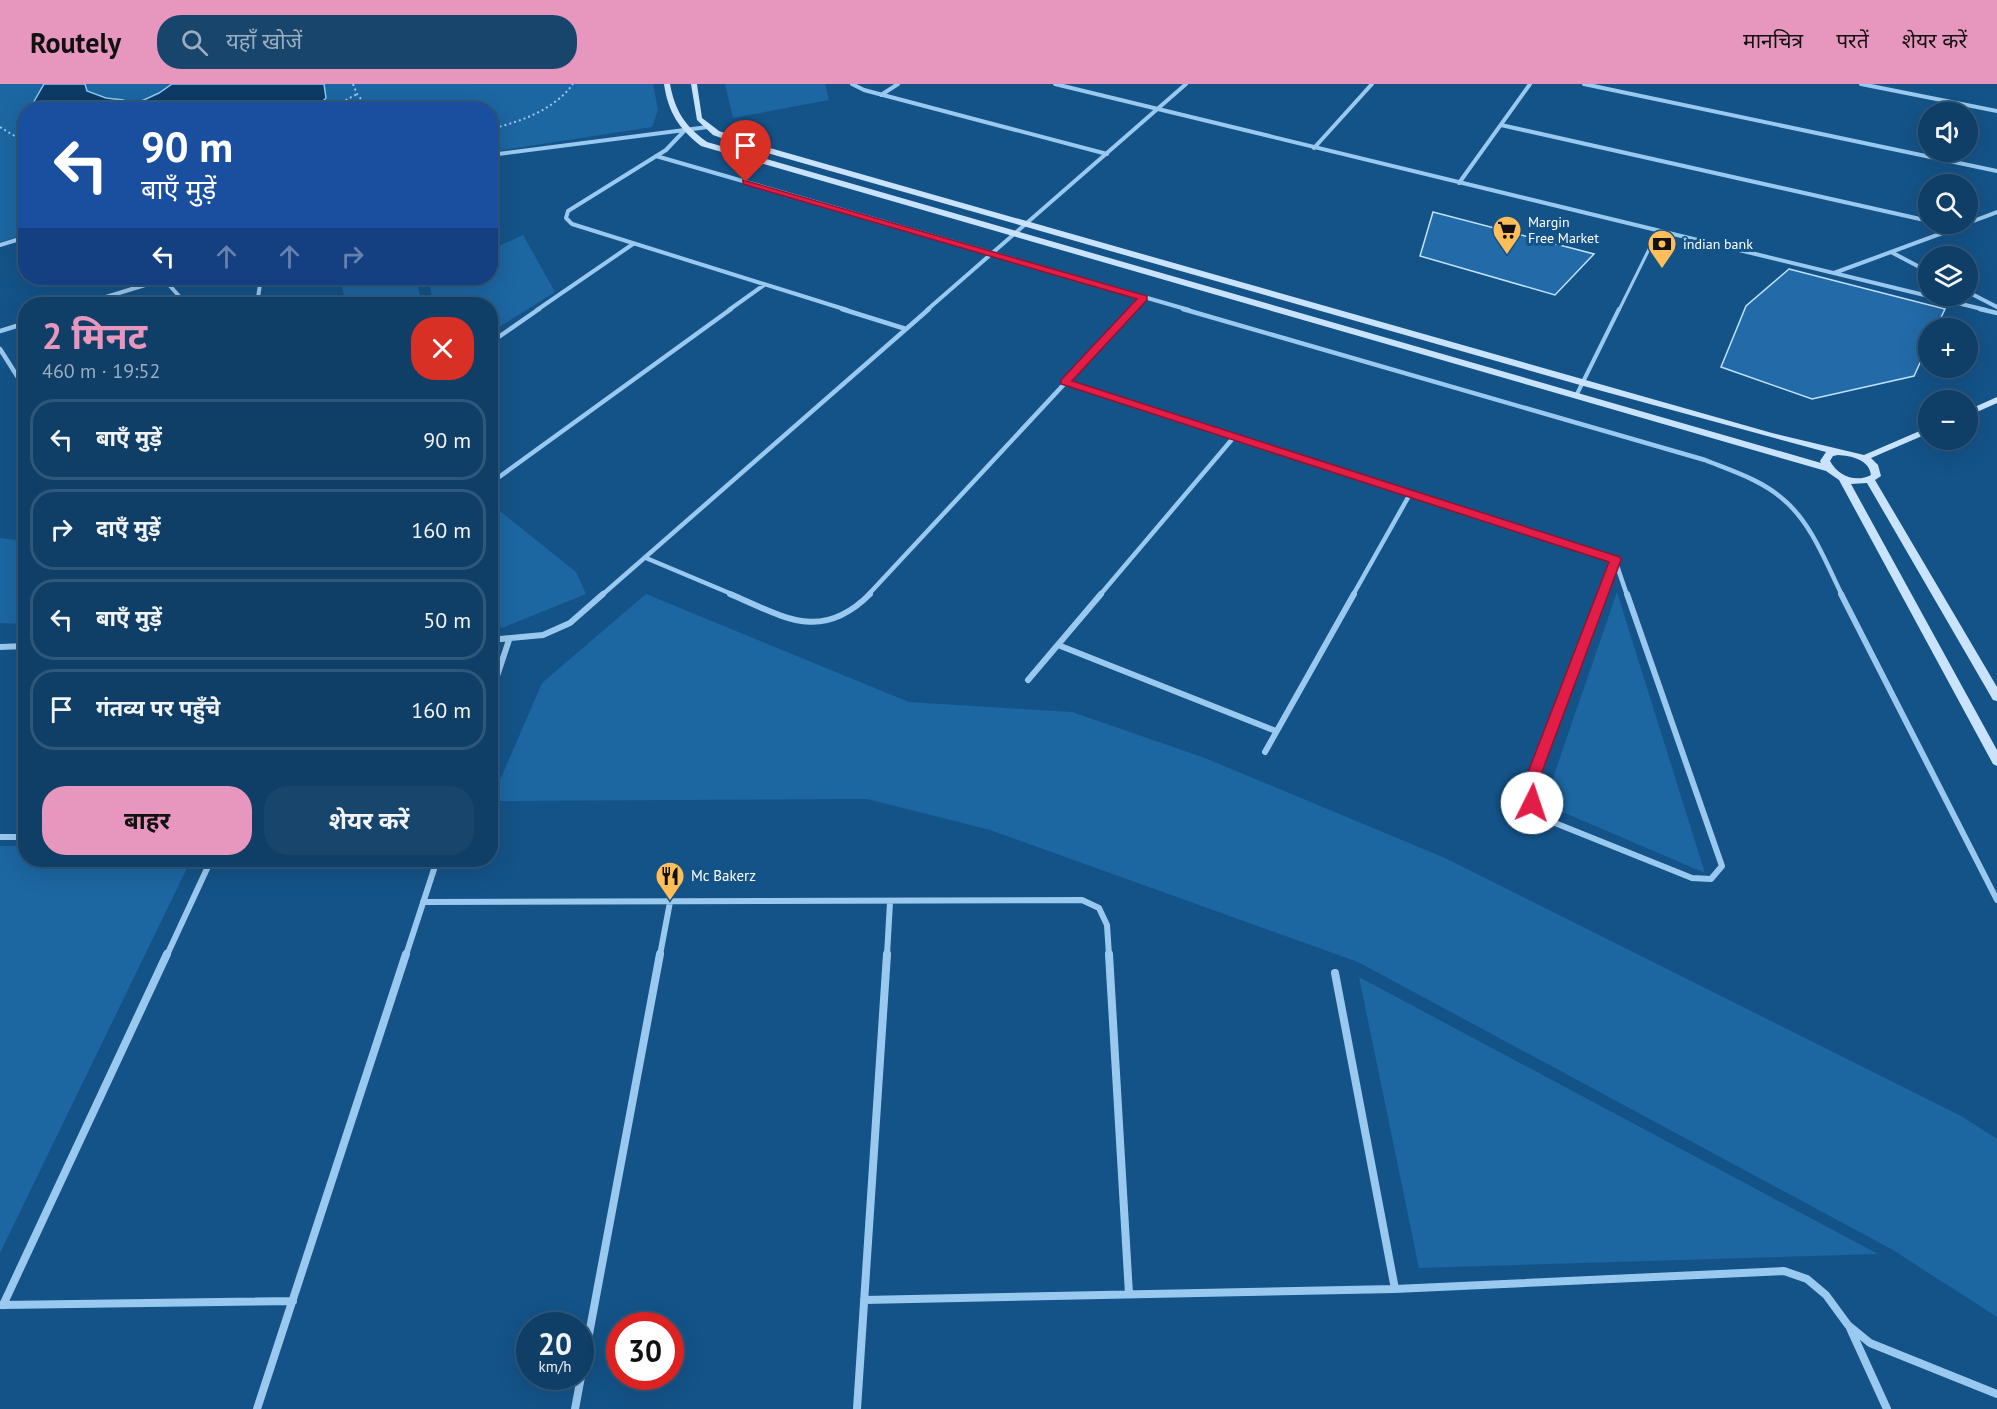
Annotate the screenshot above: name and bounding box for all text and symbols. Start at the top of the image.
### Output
search box [157,15,577,69]
text: Routely [30,24,121,61]
icon: search [178,26,211,59]
text: यहाँ खोजें [226,27,302,55]
text: मानचित्र [1743,27,1803,54]
text: परतें [1836,27,1869,54]
text: शेयर करें [1902,27,1967,54]
map controls [1918,102,1978,450]
button: sound [1918,102,1978,162]
text: 90 m [141,119,233,174]
pin [720,120,771,182]
icon: left [42,126,120,204]
icon: arrive [729,129,762,162]
text: बाएँ मुड़ें [141,172,216,206]
button: search [1918,174,1978,234]
place label: Margin Free Market [1528,213,1599,247]
supermarket icon: Margin Free Market [1491,214,1523,256]
bank icon: indian bank [1646,228,1678,270]
place label: indian bank [1683,235,1753,253]
icon: left [147,240,180,273]
icon: ahead [210,240,243,273]
icon: ahead [273,240,306,273]
icon: right [336,240,369,273]
button: layers [1918,246,1978,306]
text: 2 मिनट [42,312,147,359]
button: close [411,317,474,380]
button: + [1918,318,1978,378]
text: 460 m · 19:52 [42,358,160,384]
button: − [1918,390,1978,450]
icon: left [45,423,78,456]
text: बाएँ मुड़ें [96,424,162,452]
text: 90 m [423,426,471,454]
icon: right [45,513,78,546]
text: दाएँ मुड़ें [96,514,161,542]
text: 160 m [411,516,471,544]
icon: left [45,603,78,636]
text: बाएँ मुड़ें [96,604,162,632]
text: 50 m [423,606,471,634]
icon: arrive [45,693,78,726]
text: गंतव्य पर पहुँचे [96,694,220,722]
text: 160 m [411,696,471,724]
position arrow [1500,771,1564,835]
button: बाहर [42,786,252,855]
button: शेयर करें [264,786,474,855]
restaurant icon: Mc Bakerz [654,860,686,902]
place label: Mc Bakerz [691,866,756,885]
speed limit sign: 30 [606,1312,684,1390]
text: 20 [538,1324,572,1363]
text: km/h [539,1357,571,1376]

